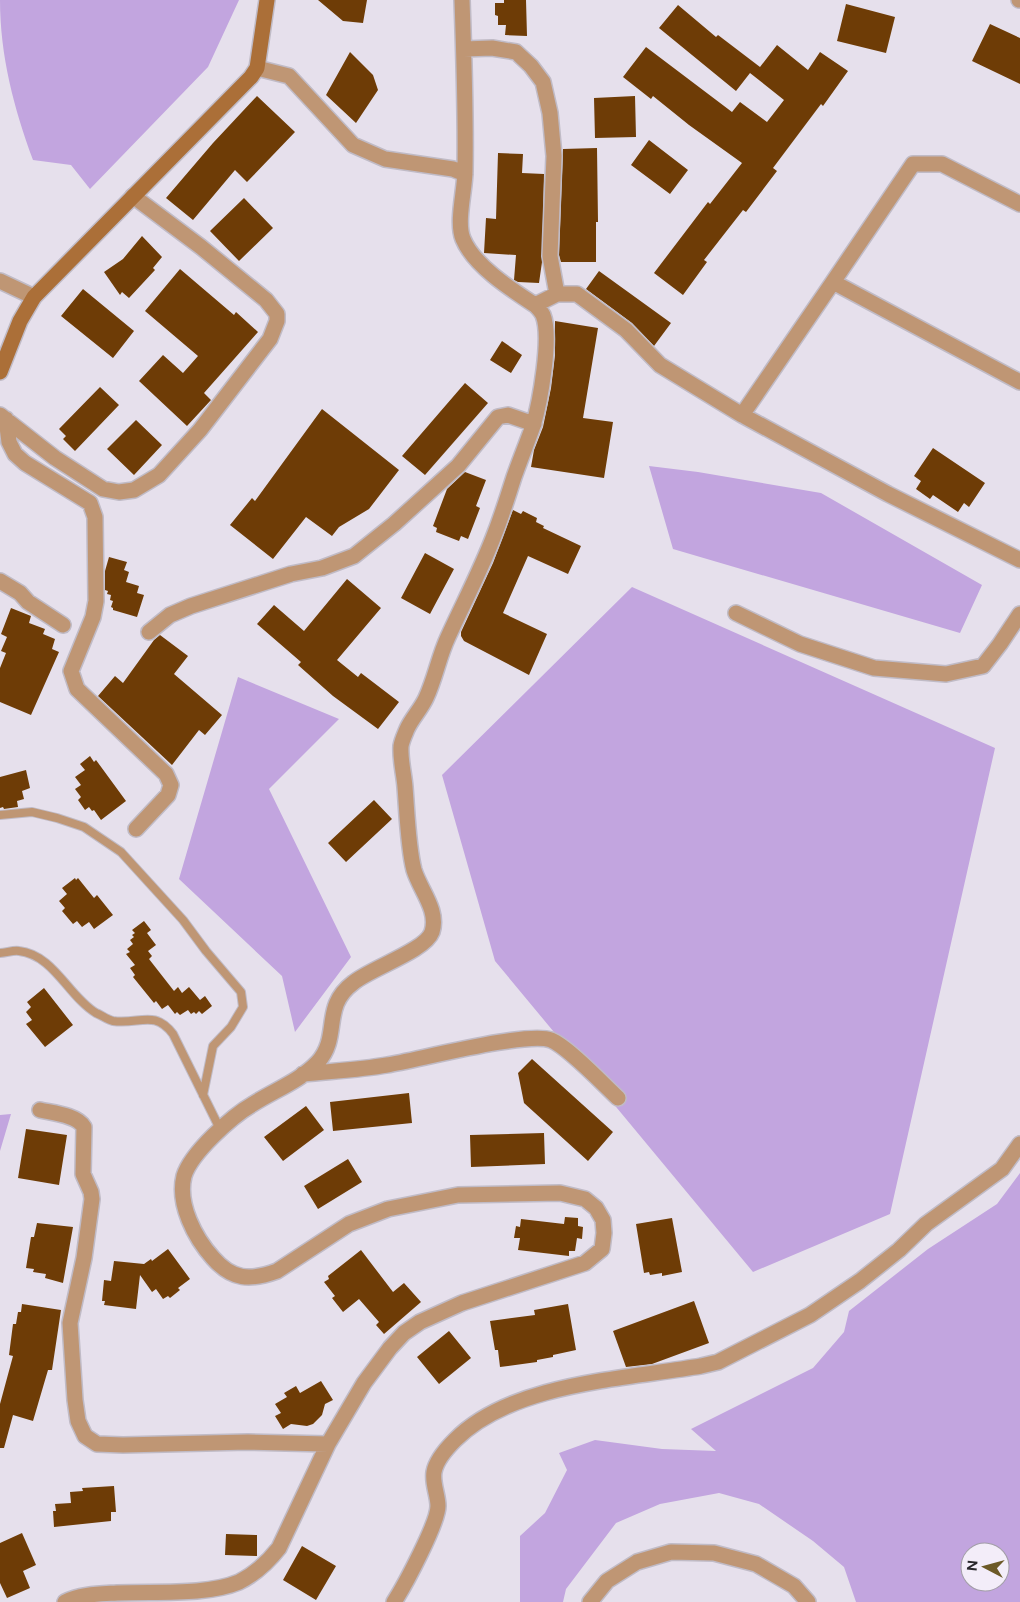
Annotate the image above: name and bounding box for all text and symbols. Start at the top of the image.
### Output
north arrow [960,1542,1010,1592]
text: N [964,1559,982,1572]

